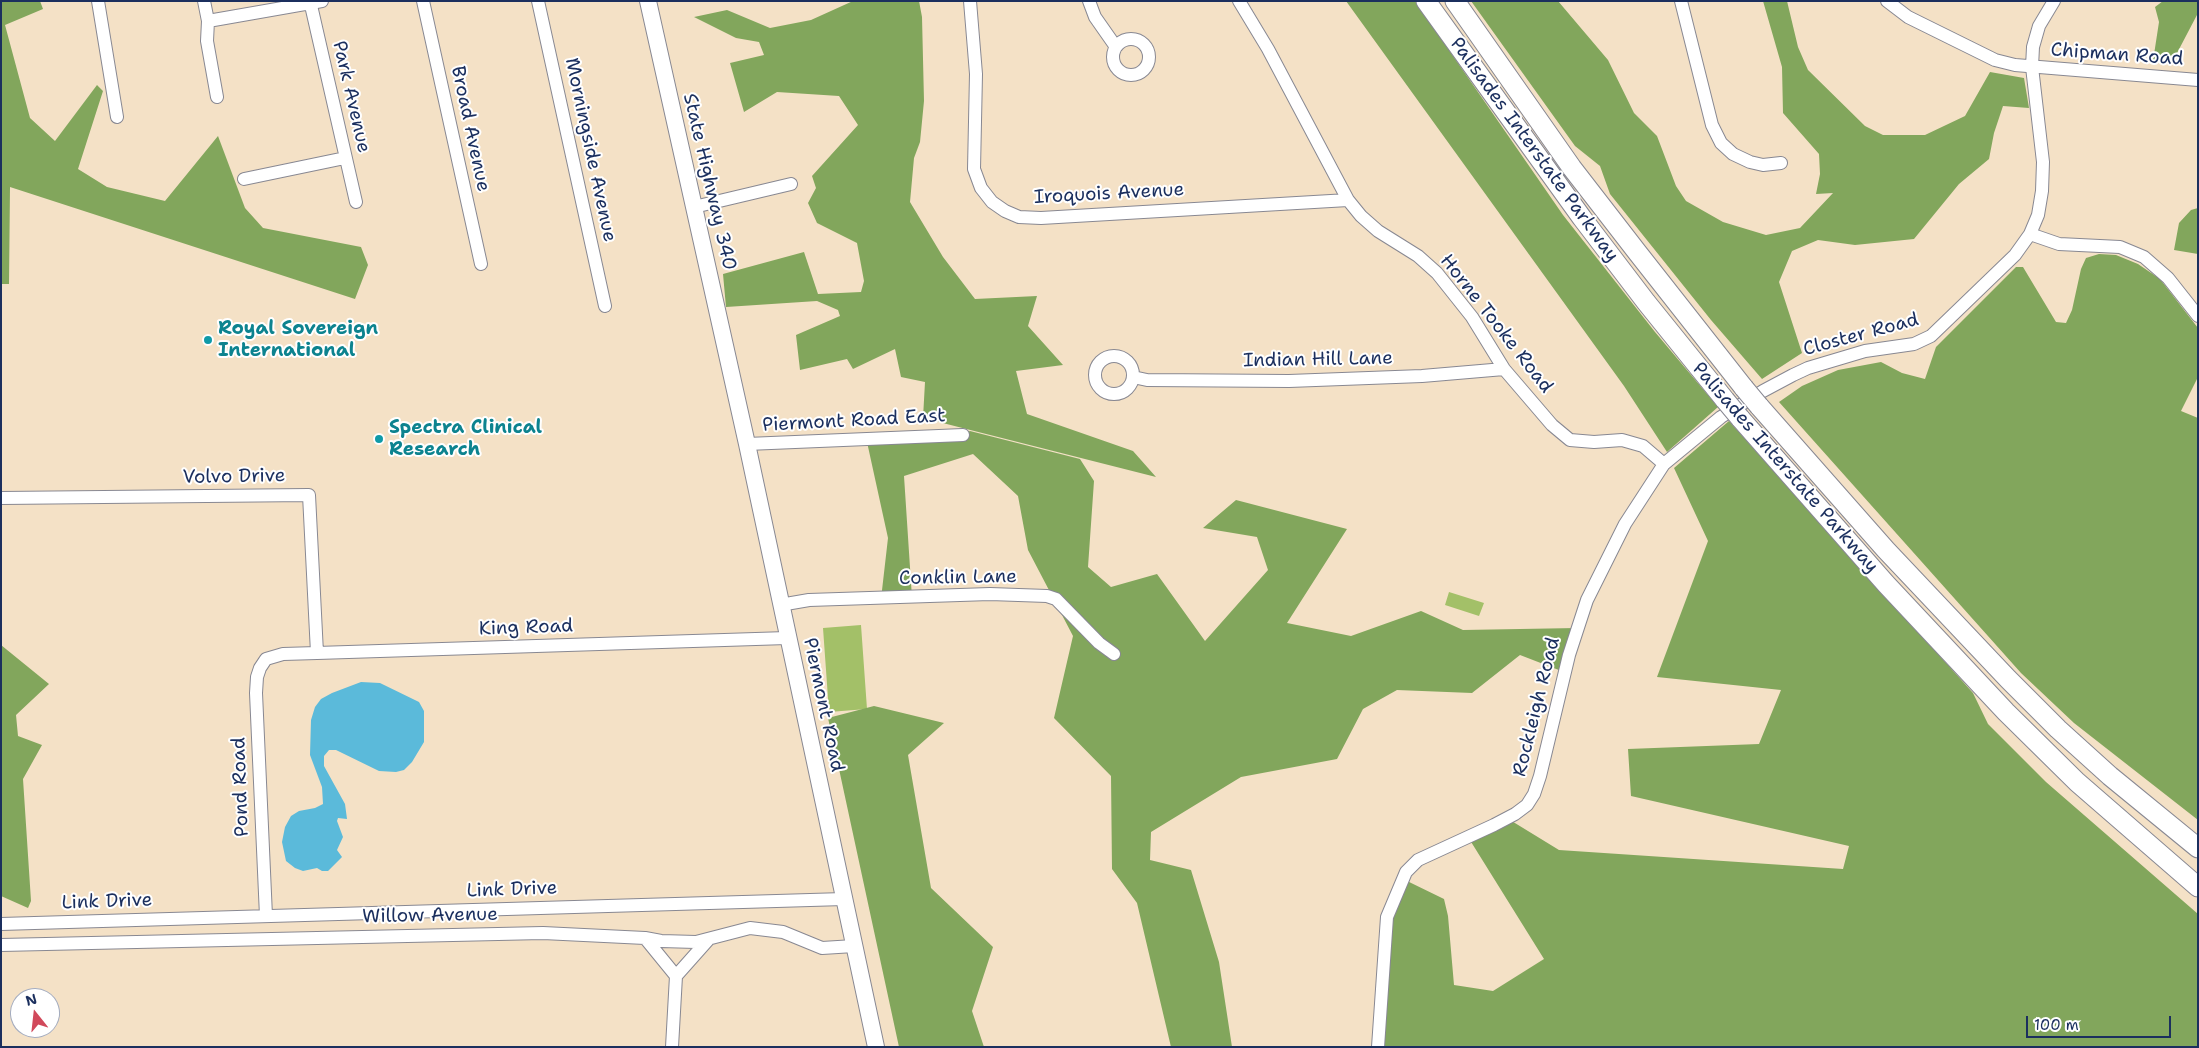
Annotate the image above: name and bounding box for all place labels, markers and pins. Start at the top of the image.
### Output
place label: Royal Sovereign International [218,318,378,362]
marker: Royal Sovereign International [202,334,214,346]
place label: Spectra Clinical Research [389,417,542,461]
marker: Spectra Clinical Research [373,433,385,445]

